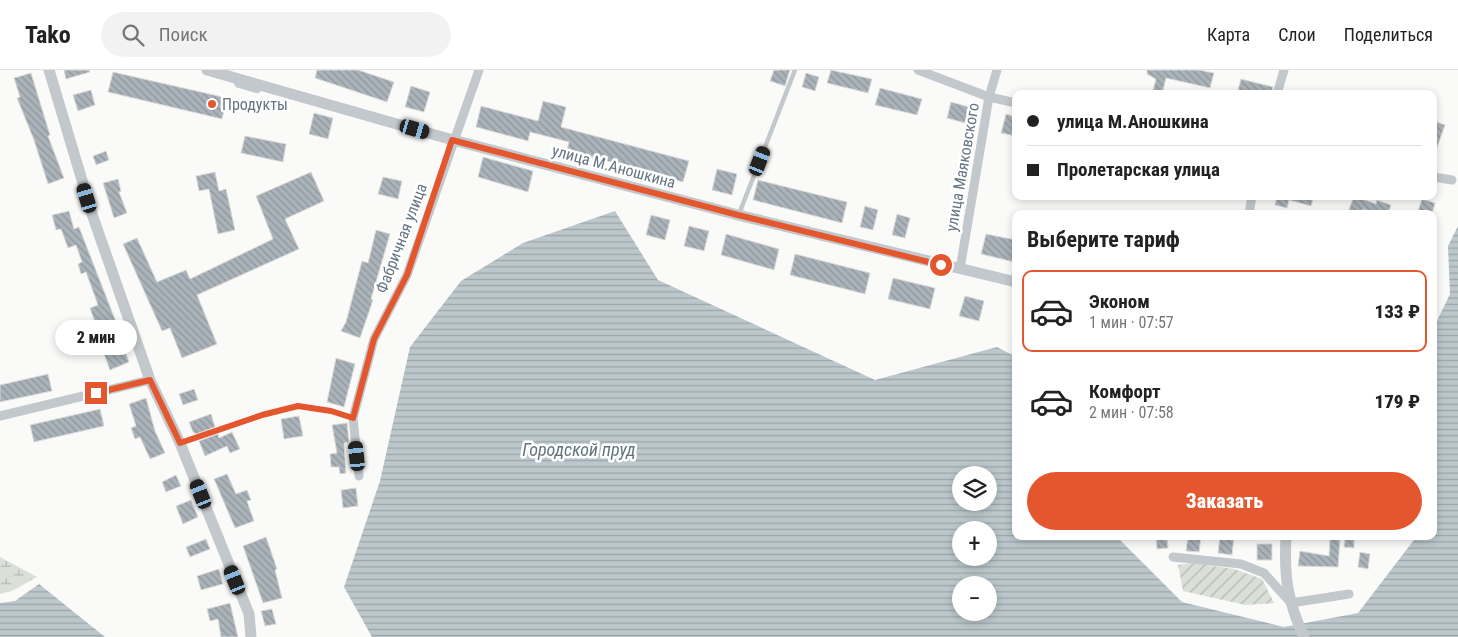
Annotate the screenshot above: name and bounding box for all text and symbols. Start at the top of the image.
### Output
search box [101,12,451,57]
text: Tako [25,21,71,49]
icon: search [119,21,147,49]
text: Поиск [159,23,208,46]
text: Карта [1207,24,1250,45]
text: Слои [1278,24,1316,45]
text: Поделиться [1344,24,1433,45]
place label: Продукты [222,95,288,114]
marker: Продукты [206,98,218,110]
street label: улица Маяковского [942,101,983,233]
text: улица М.Аношкина [1057,110,1209,133]
car [398,118,431,140]
street label: улица М.Аношкина [550,141,678,192]
car [747,144,772,178]
text: Пролетарская улица [1057,158,1220,181]
car [75,181,98,215]
street label: Фабричная улица [372,181,431,296]
text: Выберите тариф [1027,227,1180,252]
route start [930,254,952,276]
icon: car [1029,289,1074,334]
text: Эконом [1089,290,1150,313]
text: 133 ₽ [1375,300,1420,323]
text: 1 мин · 07:57 [1089,313,1174,332]
callout: 2 мин [55,320,137,356]
text: 2 мин [77,328,115,347]
icon: car [1029,379,1074,424]
text: Комфорт [1089,380,1161,403]
route end [85,382,107,404]
text: 179 ₽ [1375,390,1420,413]
text: 2 мин · 07:58 [1089,403,1174,422]
water label: Городской пруд [522,439,636,460]
car [347,440,366,472]
map controls [952,466,997,621]
button: layers [952,466,997,511]
button: Заказать [1027,472,1422,530]
car [188,477,213,511]
button: + [952,521,997,566]
car [222,563,247,597]
button: − [952,576,997,621]

